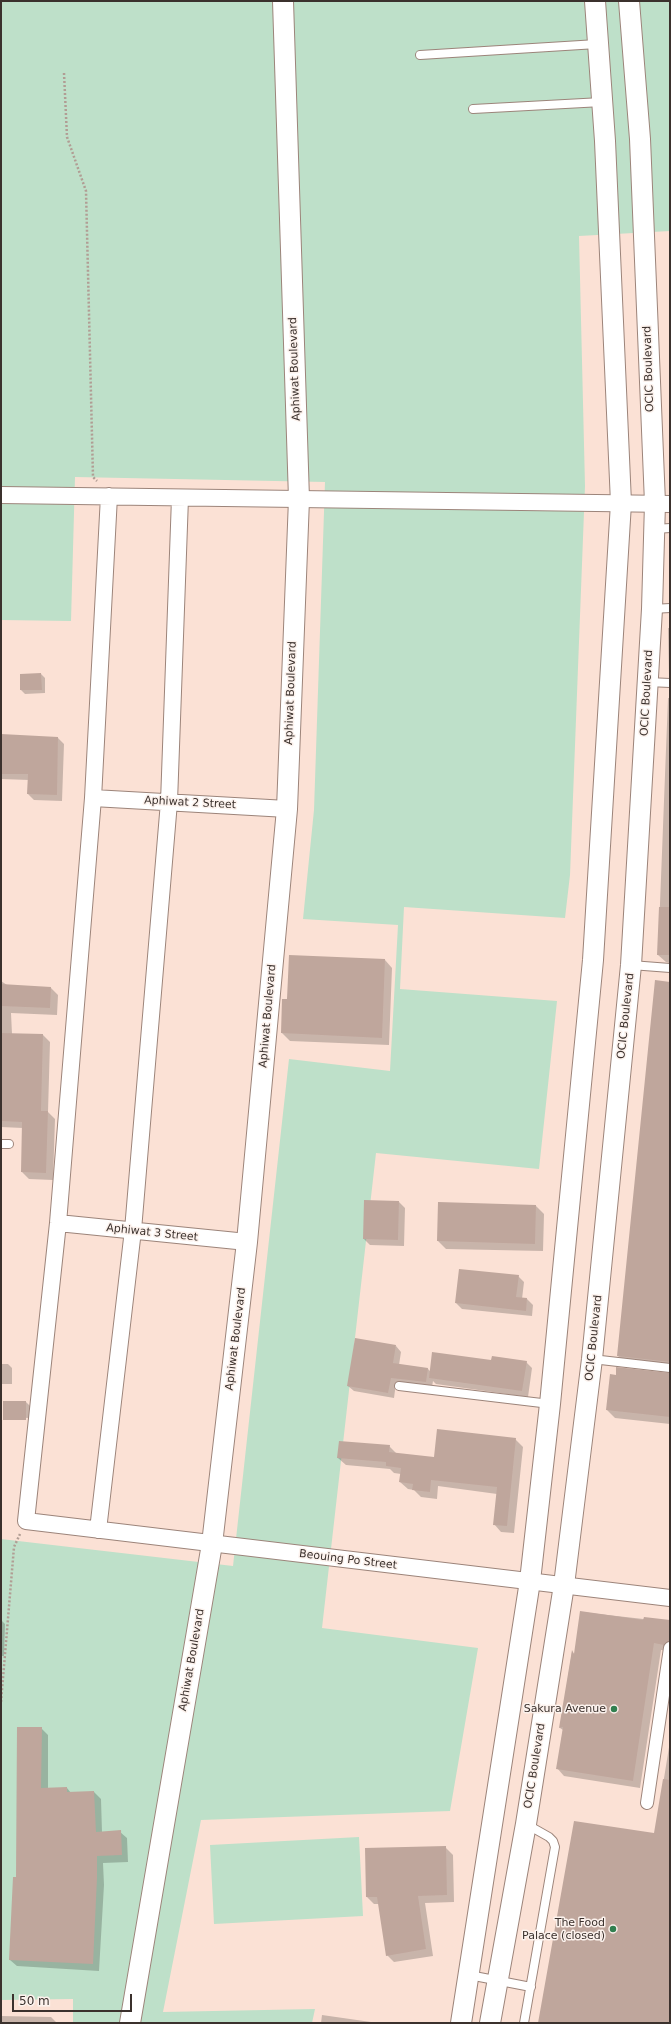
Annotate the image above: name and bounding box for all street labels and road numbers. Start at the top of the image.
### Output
street label: Aphiwat Boulevard [287,317,303,421]
street label: OCIC Boulevard [641,326,657,412]
street label: Aphiwat Boulevard [283,641,299,745]
street label: OCIC Boulevard [638,650,656,736]
street label: Aphiwat 2 Street [144,794,236,812]
street label: Aphiwat Boulevard [257,964,279,1068]
street label: OCIC Boulevard [615,972,637,1060]
street label: Aphiwat 3 Street [106,1222,198,1244]
street label: Aphiwat Boulevard [223,1287,249,1391]
street label: OCIC Boulevard [583,1294,605,1382]
street label: Beouing Po Street [298,1547,398,1573]
street label: Aphiwat Boulevard [176,1608,208,1712]
street label: OCIC Boulevard [522,1722,548,1810]

